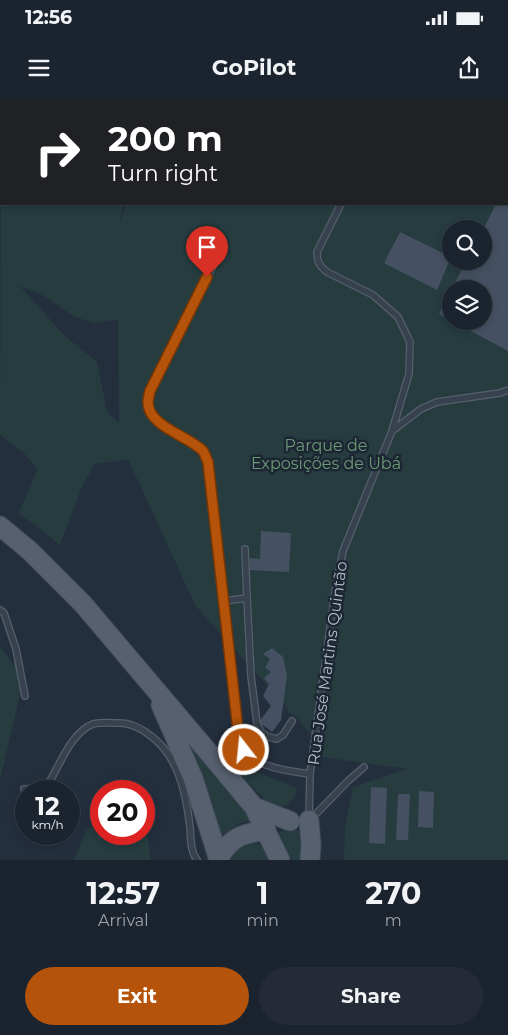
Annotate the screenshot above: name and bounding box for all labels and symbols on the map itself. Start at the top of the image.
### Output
pin [186,226,228,277]
park label: Parque de Exposições de Ubá [251,436,401,473]
street label: Rua José Martins Quintão [304,560,351,766]
position arrow [217,723,269,775]
speed limit sign: 20 [90,780,155,845]

